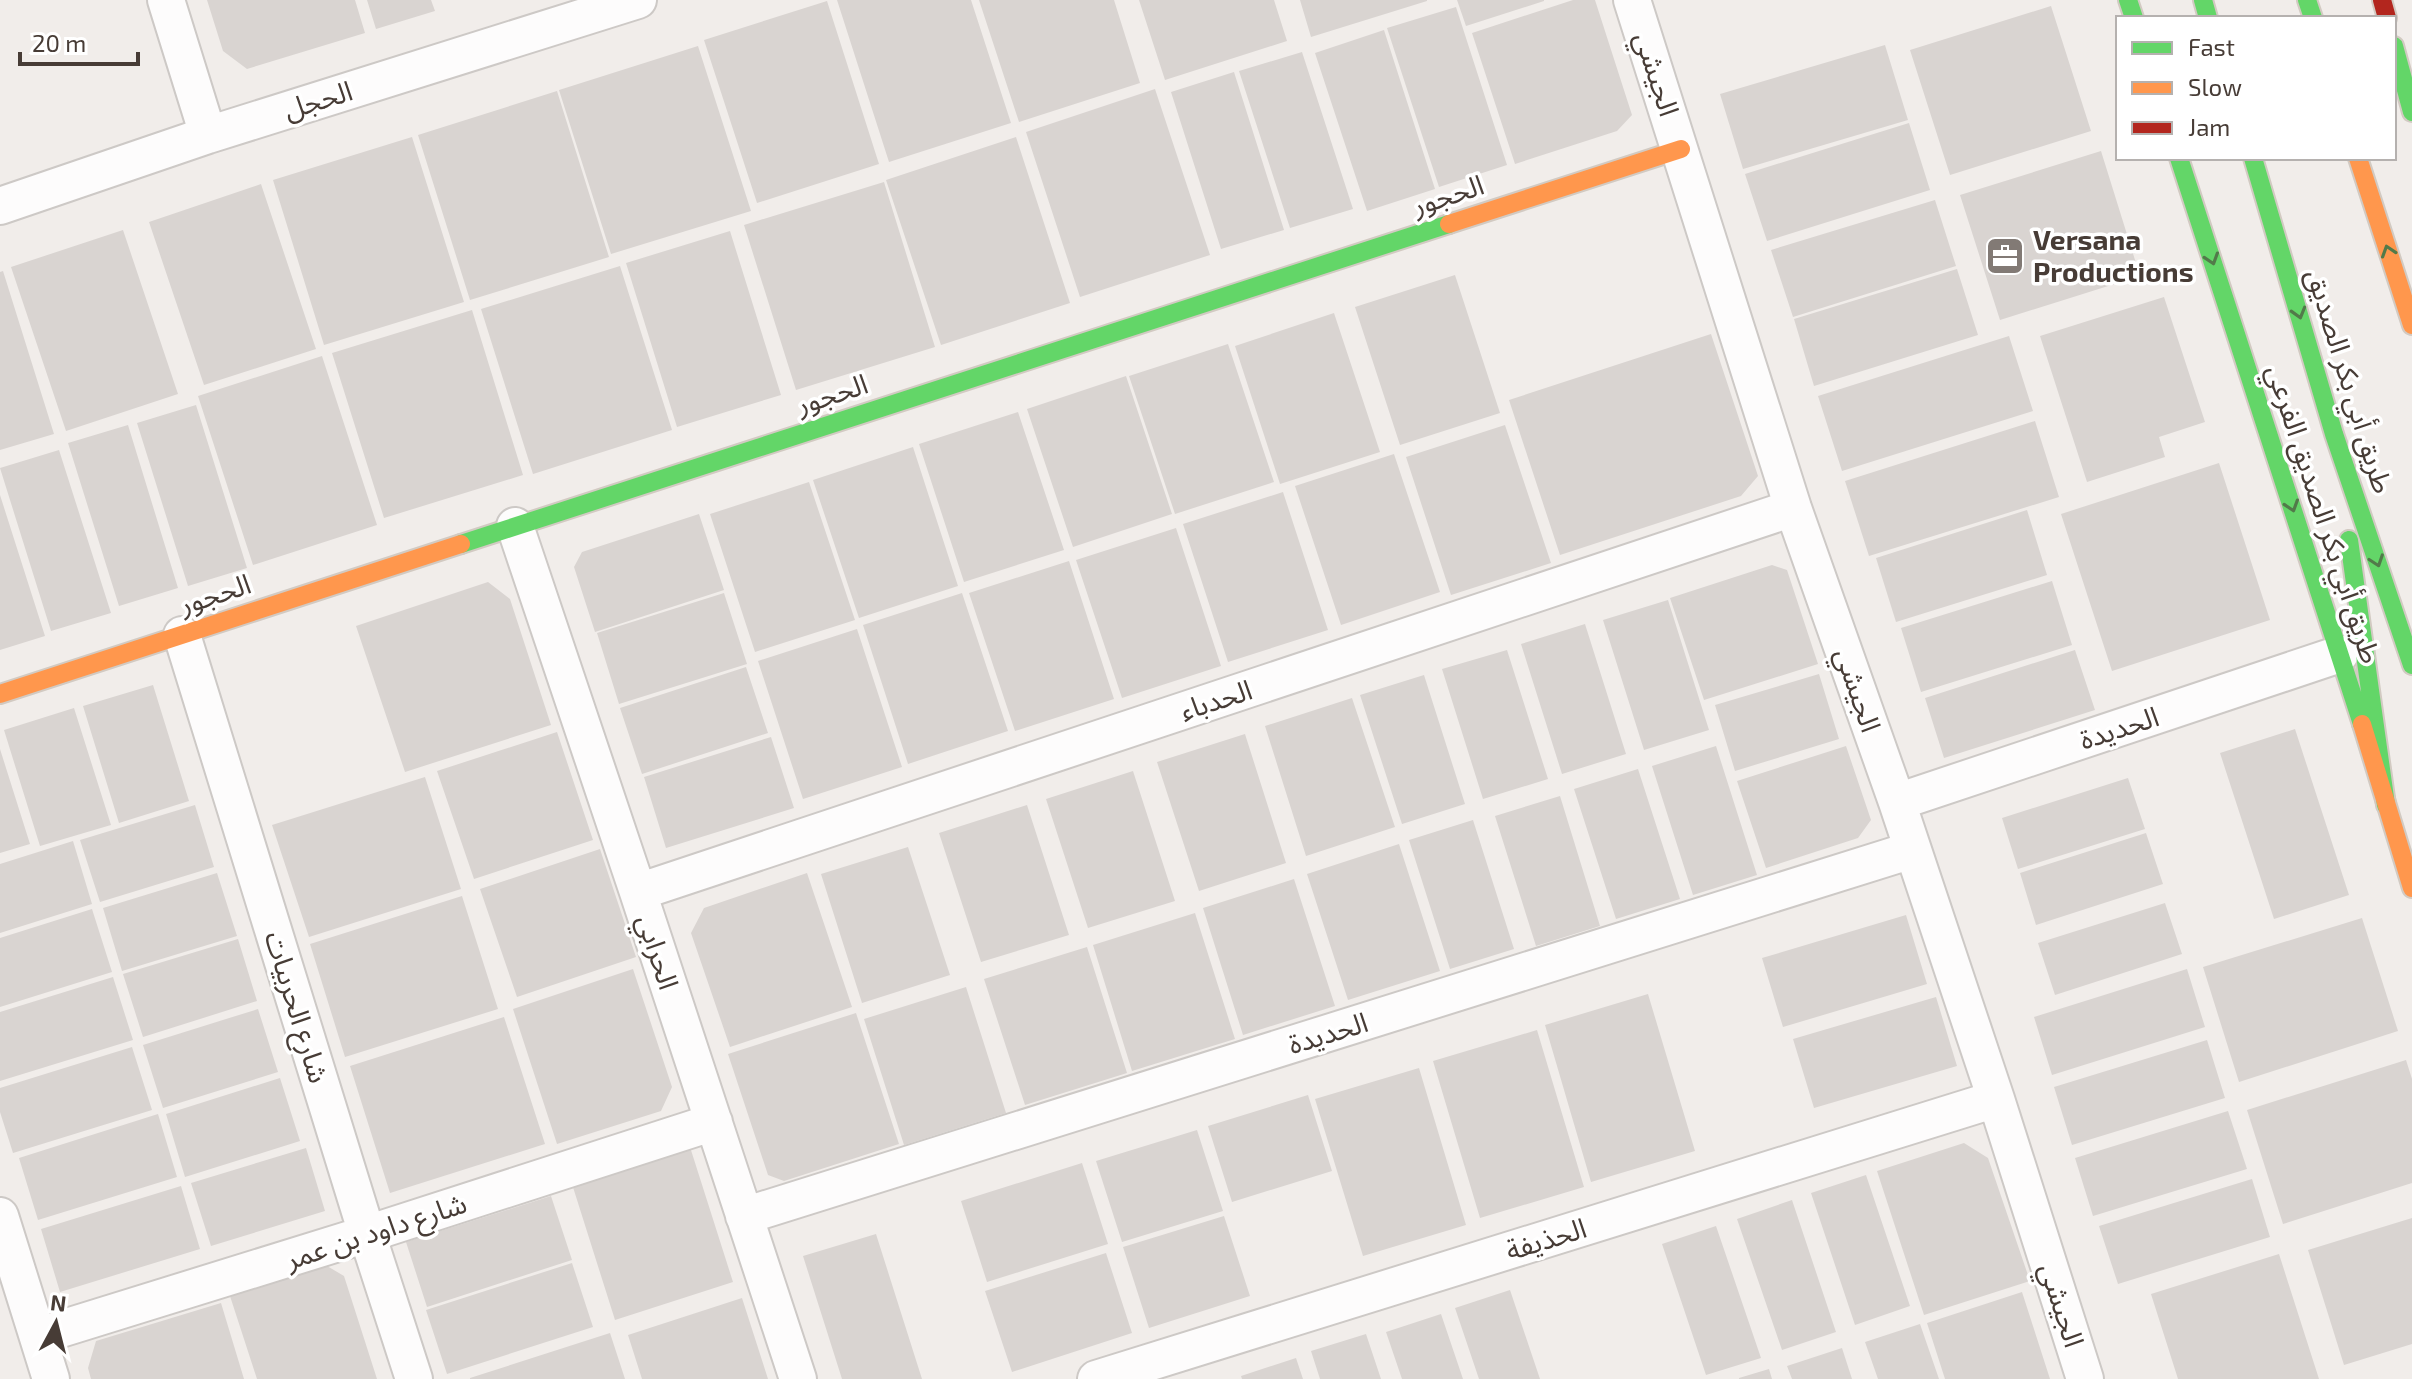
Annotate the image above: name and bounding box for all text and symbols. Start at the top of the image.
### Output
scale bar [20,16,138,66]
legend [2116,16,2396,160]
street label: الجيشي [1623,27,1688,122]
text: 20 m [32,28,86,57]
text: Fast [2188,32,2235,61]
text: Slow [2188,72,2242,101]
street label: الحجل [279,73,356,126]
text: Jam [2188,112,2230,141]
street label: الحجور [1407,167,1488,223]
place label: Versana Productions [2033,222,2194,288]
office icon: Versana Productions [1984,235,2026,277]
one-way arrow [2381,244,2397,258]
one-way arrow [2202,251,2218,265]
street label: طريق أبي بكر الصديق [2295,264,2401,499]
one-way arrow [2290,306,2306,320]
street label: طريق أبي بكر الصديق الفرعي [2255,360,2389,669]
street label: الحجور [791,366,872,422]
one-way arrow [2283,499,2299,512]
one-way arrow [2368,554,2384,568]
street label: الحجور [174,566,255,622]
street label: الجيشي [1824,643,1889,738]
street label: الحدباء [1175,671,1256,727]
street label: الحديدة [2075,698,2163,756]
street label: الحرابي [626,910,687,995]
street label: شارع الحربيات [254,927,337,1088]
street label: الحديدة [1284,1004,1372,1060]
street label: شارع داود بن عمر [280,1185,472,1280]
street label: الحذيفة [1501,1210,1590,1266]
street label: الجيشي [2028,1258,2093,1353]
north arrow [16,1283,96,1363]
text: N [49,1288,68,1316]

